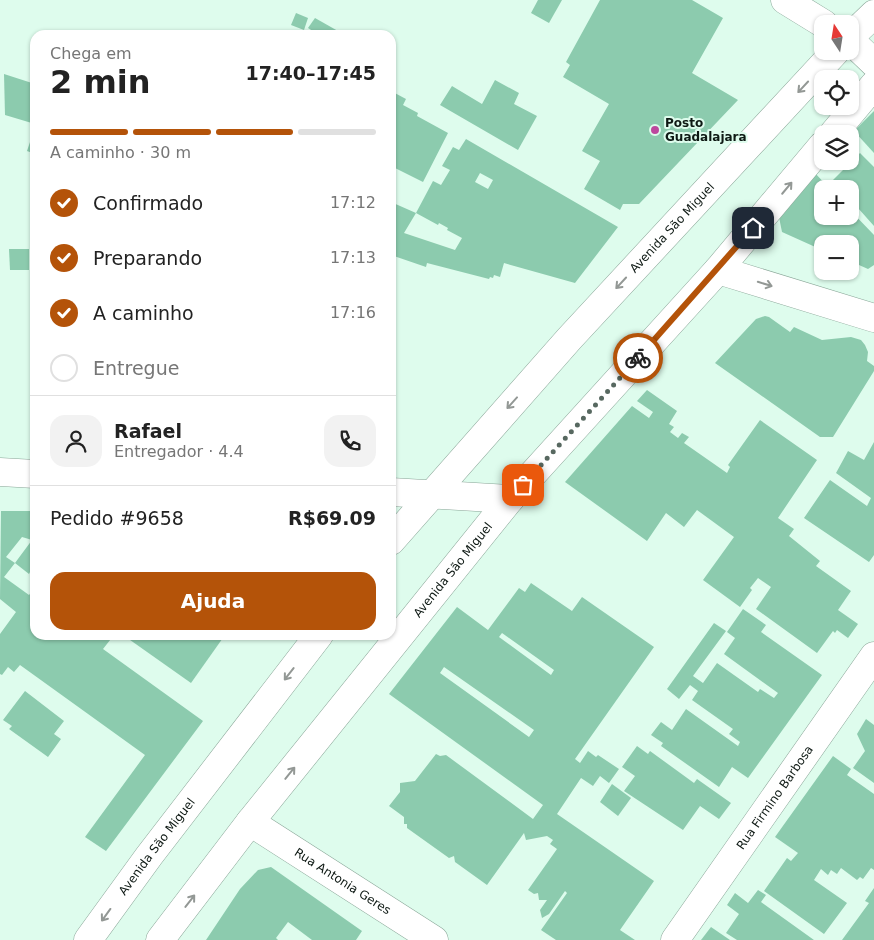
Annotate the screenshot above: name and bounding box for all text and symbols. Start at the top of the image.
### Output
north arrow [814,15,859,60]
map controls [814,15,859,280]
text: Chega em [50,44,132,63]
text: 17:40–17:45 [246,62,376,84]
text: 2 min [50,63,151,101]
button: locate [814,70,859,115]
one-way arrow [797,81,809,93]
place label: Posto Guadalajara [665,116,747,144]
marker: Posto Guadalajara [649,124,661,136]
button: layers [814,125,859,170]
text: A caminho · 30 m [50,143,191,162]
street label: Avenida São Miguel [627,180,717,276]
button: + [814,180,859,225]
one-way arrow [781,182,792,195]
icon: check [50,189,78,217]
text: Confirmado [93,192,203,214]
text: 17:12 [330,193,376,212]
pin [732,207,774,249]
icon: home [739,214,767,242]
button: − [814,235,859,280]
icon: check [50,244,78,272]
text: Preparando [93,247,202,269]
text: 17:13 [330,248,376,267]
one-way arrow [615,276,627,289]
one-way arrow [756,279,772,289]
icon: check [50,299,78,327]
text: A caminho [93,302,194,324]
text: 17:16 [330,303,376,322]
courier [613,333,663,383]
icon: bike [624,344,652,372]
text: Entregue [93,357,179,379]
one-way arrow [506,397,518,410]
button: person [50,415,102,467]
button: phone [324,415,376,467]
text: Rafael [114,420,182,442]
text: Entregador · 4.4 [114,442,244,461]
pin [502,464,544,506]
icon: bag [509,471,537,499]
text: Pedido #9658 [50,507,184,529]
text: R$69.09 [288,507,376,529]
street label: Avenida São Miguel [411,520,495,620]
button: Ajuda [50,572,376,630]
one-way arrow [284,667,294,681]
street label: Rua Firmino Barbosa [734,743,816,852]
one-way arrow [284,767,295,780]
street label: Avenida São Miguel [116,795,198,898]
street label: Rua Antonia Geres [292,845,393,917]
one-way arrow [185,894,195,908]
one-way arrow [101,908,112,921]

